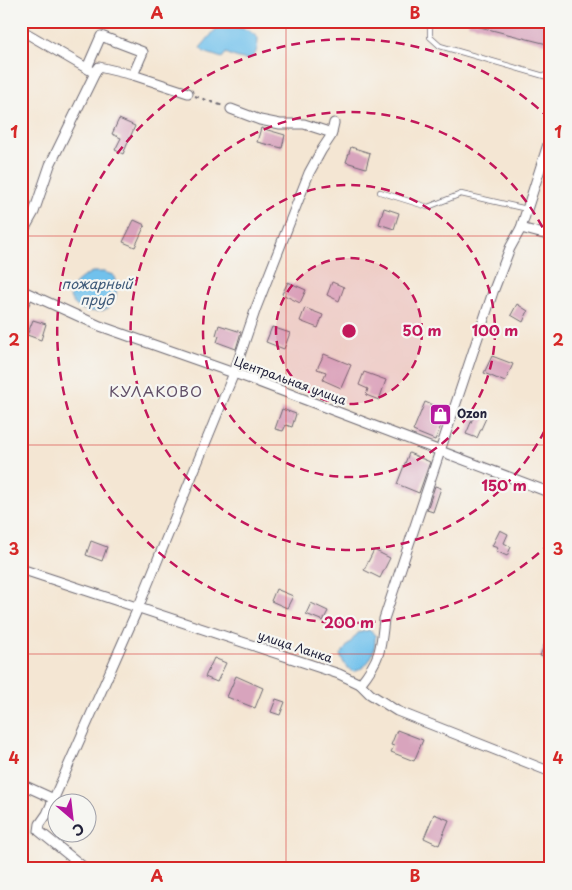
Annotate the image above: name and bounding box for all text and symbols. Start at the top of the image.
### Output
text: A [151,0,164,24]
text: B [410,0,421,24]
text: 1 [10,119,18,143]
text: 1 [554,119,562,143]
water label: пожарный пруд [62,273,134,310]
text: 50 m [403,318,441,341]
text: 100 m [472,318,518,341]
centre of rings [340,322,358,340]
text: 2 [8,327,20,351]
text: 2 [552,327,564,351]
street label: Центральная улица [232,351,349,409]
district label: КУЛАКОВО [109,379,203,402]
shop icon: Ozon [429,402,453,426]
place label: Ozon [457,404,487,422]
text: 150 m [481,473,527,496]
text: 3 [9,536,19,560]
text: 3 [553,536,563,560]
text: 200 m [324,610,374,633]
street label: улица Ланка [256,626,335,667]
text: 4 [9,745,20,769]
text: 4 [553,745,564,769]
north arrow [48,792,98,842]
text: С [69,818,88,842]
text: A [151,863,164,887]
text: B [410,863,421,887]

